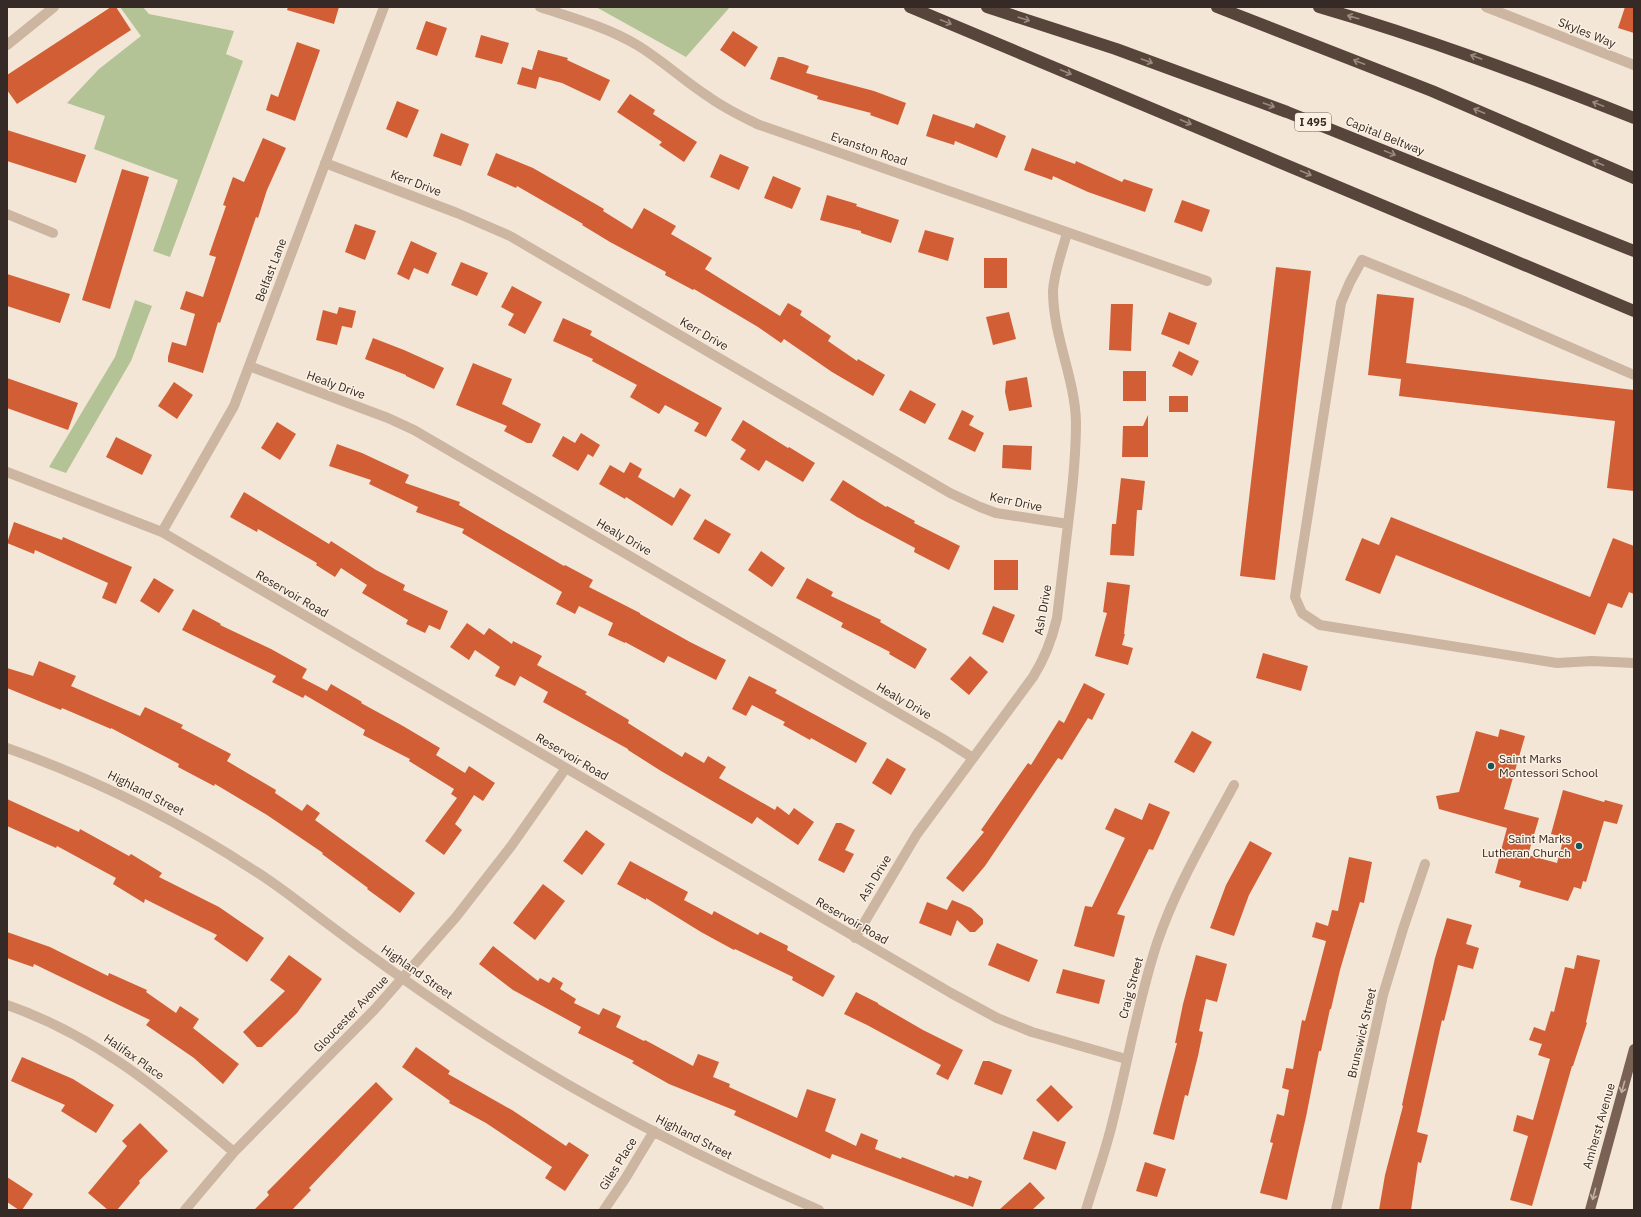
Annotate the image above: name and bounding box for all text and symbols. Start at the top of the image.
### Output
one-way arrow [1347,13,1360,20]
street label: Skyles Way [1556,14,1618,51]
one-way arrow [1018,16,1031,23]
one-way arrow [940,18,952,26]
one-way arrow [1471,53,1483,61]
one-way arrow [1141,58,1154,65]
one-way arrow [1353,58,1365,66]
one-way arrow [1059,69,1071,76]
one-way arrow [1592,99,1604,107]
one-way arrow [1263,102,1275,110]
one-way arrow [1473,107,1485,114]
road number: I 495 [1295,113,1331,131]
street label: Capital Beltway [1344,113,1427,158]
one-way arrow [1179,119,1191,127]
street label: Evanston Road [829,128,909,169]
one-way arrow [1384,150,1396,158]
one-way arrow [1593,159,1605,166]
street label: Kerr Drive [389,166,444,199]
one-way arrow [1299,169,1311,177]
street label: Belfast Lane [252,236,290,304]
street label: Kerr Drive [677,314,731,354]
street label: Healy Drive [305,367,368,402]
street label: Kerr Drive [988,489,1044,514]
street label: Healy Drive [594,515,655,559]
street label: Reservoir Road [253,567,331,620]
street label: Ash Drive [1031,583,1054,636]
street label: Healy Drive [874,679,935,723]
street label: Reservoir Road [533,730,611,783]
place label: Saint Marks Montessori School [1499,751,1598,780]
marker: Saint Marks Montessori School [1486,761,1496,771]
street label: Highland Street [105,767,187,818]
place label: Saint Marks Lutheran Church [1482,831,1571,860]
marker: Saint Marks Lutheran Church [1574,841,1584,851]
street label: Ash Drive [855,852,894,903]
street label: Reservoir Road [813,894,891,947]
street label: Highland Street [379,941,456,1002]
street label: Craig Street [1115,955,1146,1020]
street label: Gloucester Avenue [310,972,392,1055]
street label: Brunswick Street [1344,986,1379,1079]
street label: Halifax Place [101,1030,168,1083]
one-way arrow [1619,1080,1627,1093]
street label: Amherst Avenue [1579,1081,1618,1171]
street label: Highland Street [653,1111,735,1162]
street label: Giles Place [595,1134,640,1193]
one-way arrow [1590,1187,1597,1200]

